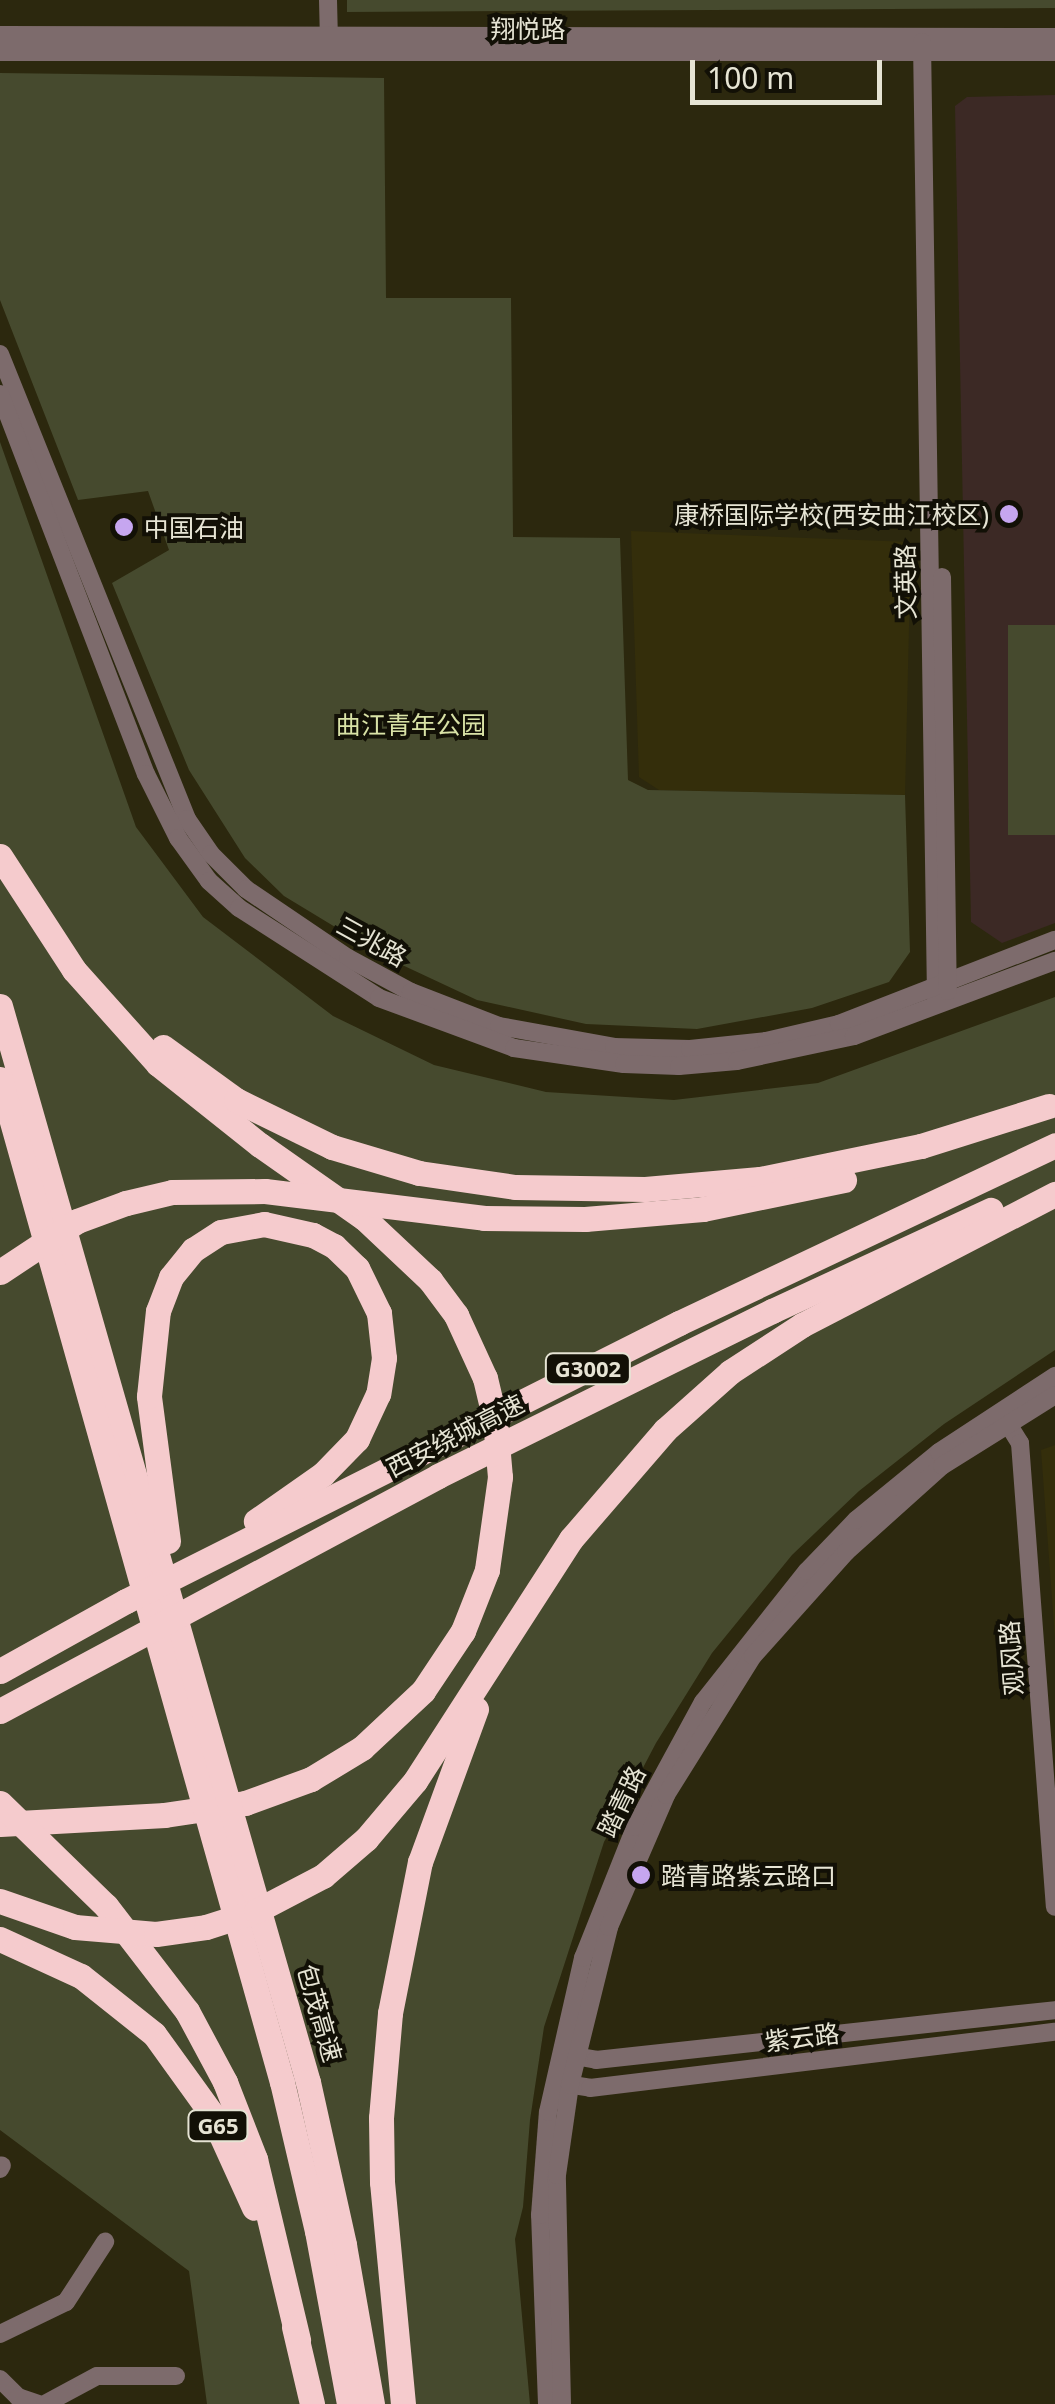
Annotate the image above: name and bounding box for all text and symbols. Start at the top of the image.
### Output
street label: 翔悦路 [491,13,565,43]
scale bar [695,40,888,102]
text: 100 m [707,57,794,98]
place label: 康桥国际学校(西安曲江校区) [674,499,989,529]
marker: 康桥国际学校(西安曲江校区) [998,503,1020,525]
place label: 中国石油 [144,512,244,542]
marker: 中国石油 [113,516,135,538]
street label: 文英路 [889,544,921,620]
park label: 曲江青年公园 [336,709,486,739]
street label: 三兆路 [332,910,412,972]
road number: G3002 [543,1352,633,1386]
street label: 西安绕城高速 [381,1388,529,1482]
street label: 观风路 [993,1620,1029,1696]
street label: 踏青路 [591,1761,651,1841]
place label: 踏青路紫云路口 [661,1860,836,1890]
marker: 踏青路紫云路口 [630,1864,652,1886]
street label: 包茂高速 [292,1961,348,2065]
street label: 紫云路 [763,2018,841,2056]
road number: G65 [186,2109,250,2143]

